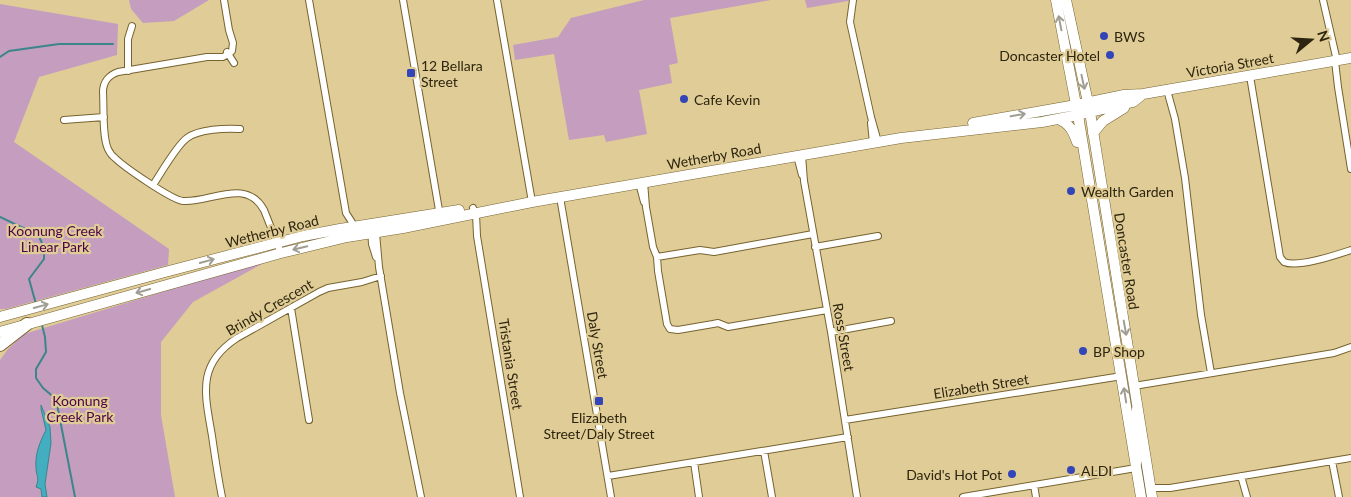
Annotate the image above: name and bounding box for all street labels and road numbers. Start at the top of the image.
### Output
street label: Victoria Street [1185,49,1275,81]
street label: Wetherby Road [665,139,763,173]
street label: Wetherby Road [224,211,320,251]
street label: Doncaster Road [1111,211,1143,311]
street label: Brindy Crescent [222,275,316,339]
street label: Ross Street [830,302,858,372]
street label: Daly Street [584,310,612,380]
street label: Tristania Street [495,317,527,411]
street label: Elizabeth Street [932,370,1030,402]

